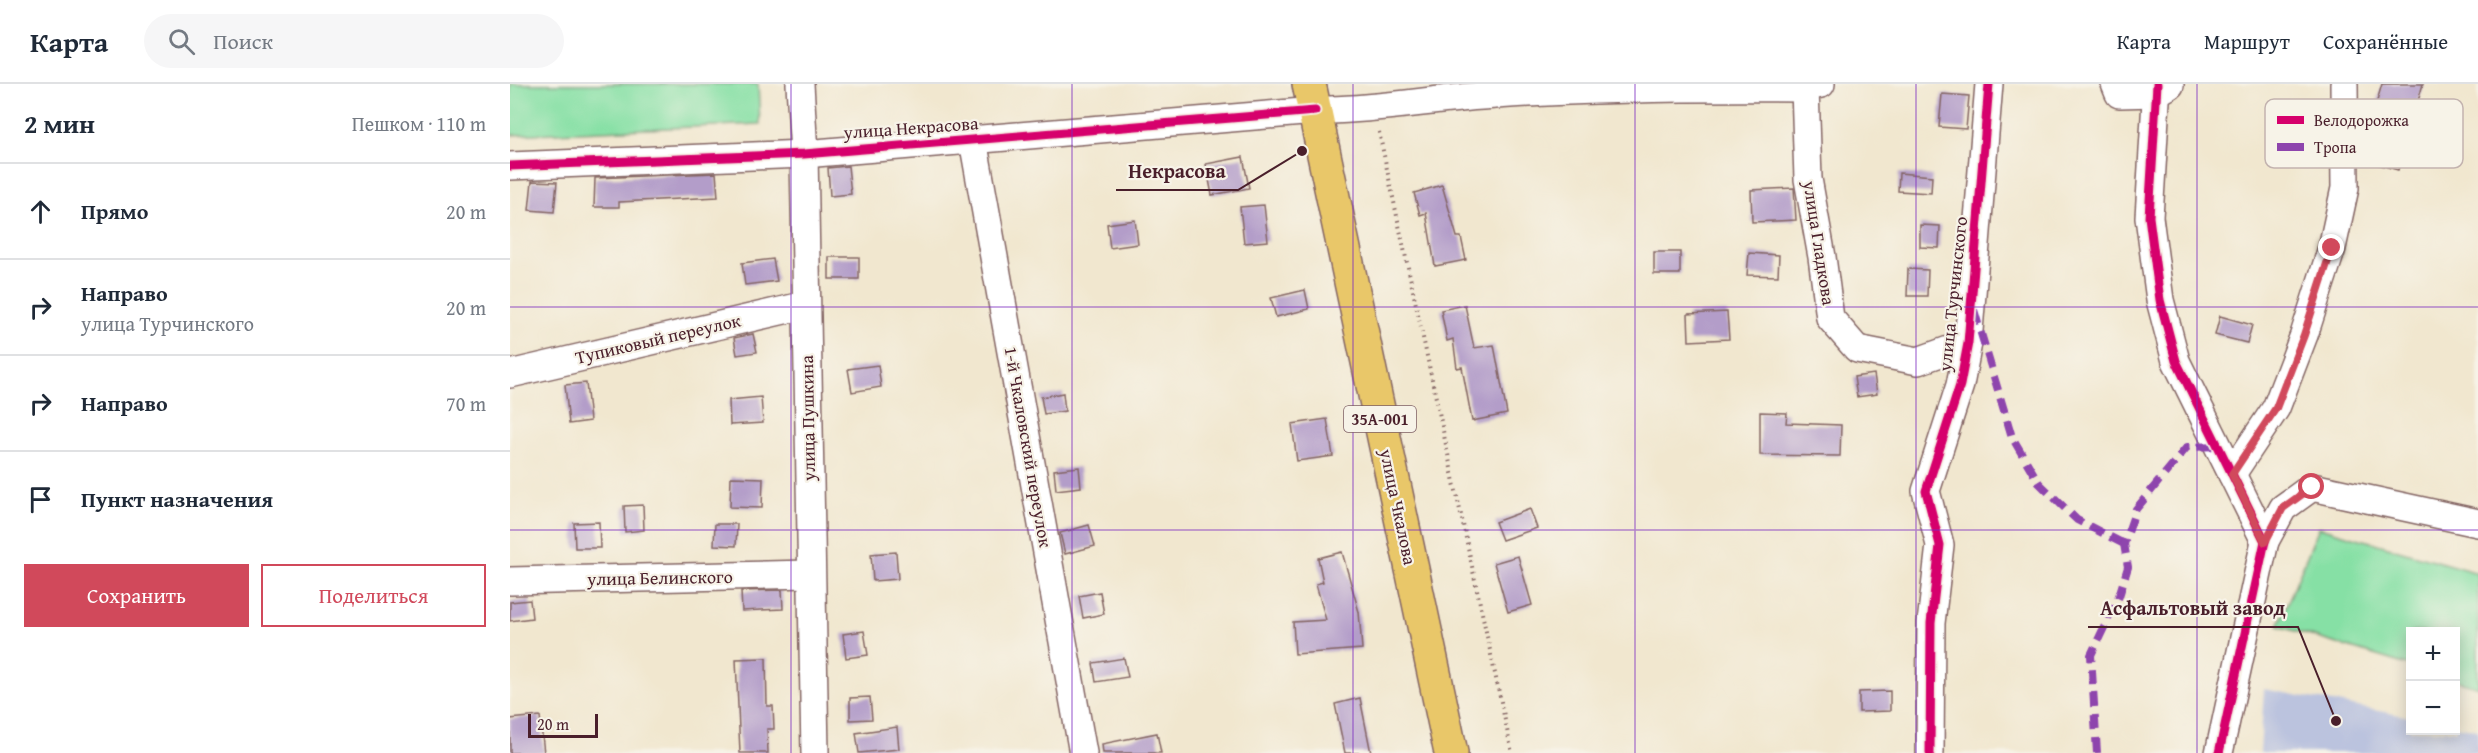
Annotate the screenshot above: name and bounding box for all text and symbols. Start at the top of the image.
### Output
search box [144,14,564,68]
text: Карта [30,21,108,62]
icon: search [165,25,198,58]
text: Поиск [213,25,273,57]
text: Карта [2117,26,2171,57]
text: Маршрут [2204,26,2290,57]
text: Сохранённые [2323,26,2448,57]
legend [2265,99,2463,168]
text: 2 мин [24,104,95,143]
text: Велодорожка [2314,108,2409,132]
text: Пешком · 110 m [352,109,486,138]
street label: улица Некрасова [842,109,980,146]
text: Тропа [2314,135,2357,159]
callout: Некрасова [1116,152,1238,190]
text: Некрасова [1128,156,1226,185]
street label: улица Гладкова [1796,178,1843,307]
icon: ahead [24,195,57,228]
text: Прямо [81,195,148,227]
text: 20 m [446,197,486,226]
street label: улица Турчинского [1931,215,1974,374]
route end [2318,234,2344,260]
text: Направо [81,277,168,309]
icon: right [24,291,57,324]
text: 20 m [446,293,486,322]
street label: Тупиковый переулок [572,306,744,371]
text: улица Турчинского [81,309,254,338]
street label: 1-й Чкаловский переулок [998,344,1060,550]
street label: улица Пушкина [793,354,822,482]
icon: right [24,387,57,420]
text: Направо [81,387,168,419]
text: 70 m [446,389,486,418]
road number: 35А-001 [1344,406,1416,432]
street label: улица Чкалова [1373,445,1424,568]
route start [2298,473,2324,499]
icon: arrive [24,483,57,516]
text: Пункт назначения [81,483,273,515]
street label: улица Белинского [586,563,733,592]
button: Сохранить [24,564,249,627]
button: Поделиться [261,564,486,627]
callout: Асфальтовый завод [2088,589,2298,627]
text: Асфальтовый завод [2100,593,2286,622]
map controls [2406,627,2460,735]
button: + [2406,627,2460,681]
button: − [2406,681,2460,735]
scale bar [528,711,598,738]
text: 20 m [537,712,569,736]

